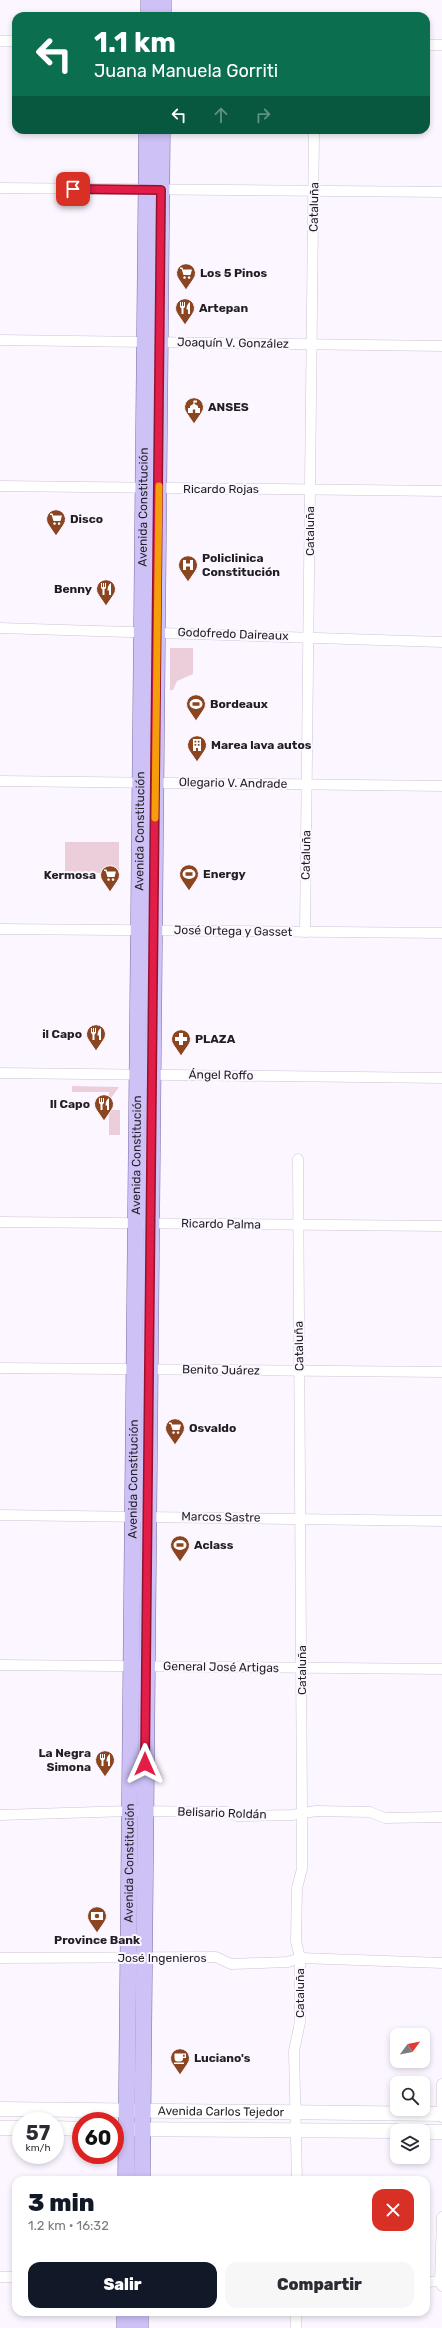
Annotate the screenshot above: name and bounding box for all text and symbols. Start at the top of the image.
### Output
text: 1.1 km [94,26,176,59]
icon: left [28,28,80,80]
text: Juana Manuela Gorriti [94,60,278,82]
icon: left [168,104,190,126]
icon: ahead [210,104,232,126]
icon: right [252,104,274,126]
pin [56,172,90,206]
icon: arrive [62,178,84,200]
street label: Cataluña [307,182,321,232]
supermarket icon: Los 5 Pinos [175,262,197,290]
place label: Los 5 Pinos [200,266,268,280]
restaurant icon: Artepan [174,297,196,325]
place label: Artepan [199,301,248,315]
street label: Joaquín V. González [177,335,289,351]
public building icon: ANSES [183,396,205,424]
place label: ANSES [208,400,249,414]
street label: Avenida Constitución [136,447,151,567]
street label: Ricardo Rojas [183,482,259,496]
street label: Cataluña [303,506,317,556]
supermarket icon: Disco [45,508,67,536]
place label: Disco [70,512,103,526]
place label: Policlinica Constitución [202,551,280,579]
hospital icon: Policlinica Constitución [177,554,199,582]
restaurant icon: Benny [95,578,117,606]
place label: Benny [54,582,92,596]
street label: Godofredo Daireaux [177,625,289,643]
sports icon: Bordeaux [185,693,207,721]
place label: Bordeaux [210,697,268,711]
building icon: Marea lava autos [186,734,208,762]
place label: Marea lava autos [211,738,312,752]
street label: Avenida Constitución [132,771,147,891]
street label: Olegario V. Andrade [179,775,288,791]
street label: Cataluña [299,830,313,880]
sports icon: Energy [178,863,200,891]
supermarket icon: Kermosa [99,864,121,892]
place label: Energy [203,867,246,881]
place label: Kermosa [44,868,96,882]
street label: José Ortega y Gasset [174,923,293,939]
restaurant icon: il Capo [85,1023,107,1051]
place label: il Capo [42,1027,82,1041]
pharmacy icon: PLAZA [170,1028,192,1056]
place label: PLAZA [195,1032,236,1046]
street label: Ángel Roffo [189,1067,254,1083]
restaurant icon: Il Capo [93,1093,115,1121]
street label: Avenida Constitución [129,1095,144,1215]
place label: Il Capo [50,1097,90,1111]
street label: Ricardo Palma [181,1216,261,1232]
street label: Cataluña [292,1321,306,1371]
street label: Benito Juárez [182,1362,260,1378]
supermarket icon: Osvaldo [164,1417,186,1445]
street label: Avenida Constitución [126,1419,141,1539]
place label: Osvaldo [189,1421,236,1435]
street label: Marcos Sastre [181,1509,261,1525]
sports icon: Aclass [169,1534,191,1562]
place label: Aclass [194,1538,234,1552]
street label: Cataluña [295,1645,309,1695]
street label: General José Artigas [163,1659,279,1675]
position arrow [124,1743,166,1785]
place label: La Negra Simona [38,1746,91,1774]
restaurant icon: La Negra Simona [94,1749,116,1777]
street label: Avenida Constitución [122,1803,137,1923]
street label: Belisario Roldán [177,1804,267,1822]
bank icon: Province Bank [86,1905,108,1933]
place label: Province Bank [54,1933,140,1947]
street label: José Ingenieros [117,1951,207,1965]
street label: Cataluña [293,1968,307,2018]
north arrow [390,2028,430,2068]
map controls [390,2028,430,2164]
cafe icon: Luciano's [169,2047,191,2075]
place label: Luciano's [194,2051,251,2065]
button: search [390,2076,430,2116]
street label: Avenida Carlos Tejedor [158,2104,285,2119]
speed limit sign: 60 [72,2112,124,2164]
text: 57 [26,2121,50,2145]
button: layers [390,2124,430,2164]
text: km/h [26,2142,50,2154]
text: 3 min [28,2189,95,2217]
button: close [372,2189,414,2231]
text: 1.2 km · 16:32 [28,2218,109,2233]
button: Salir [28,2262,217,2308]
button: Compartir [225,2262,414,2308]

